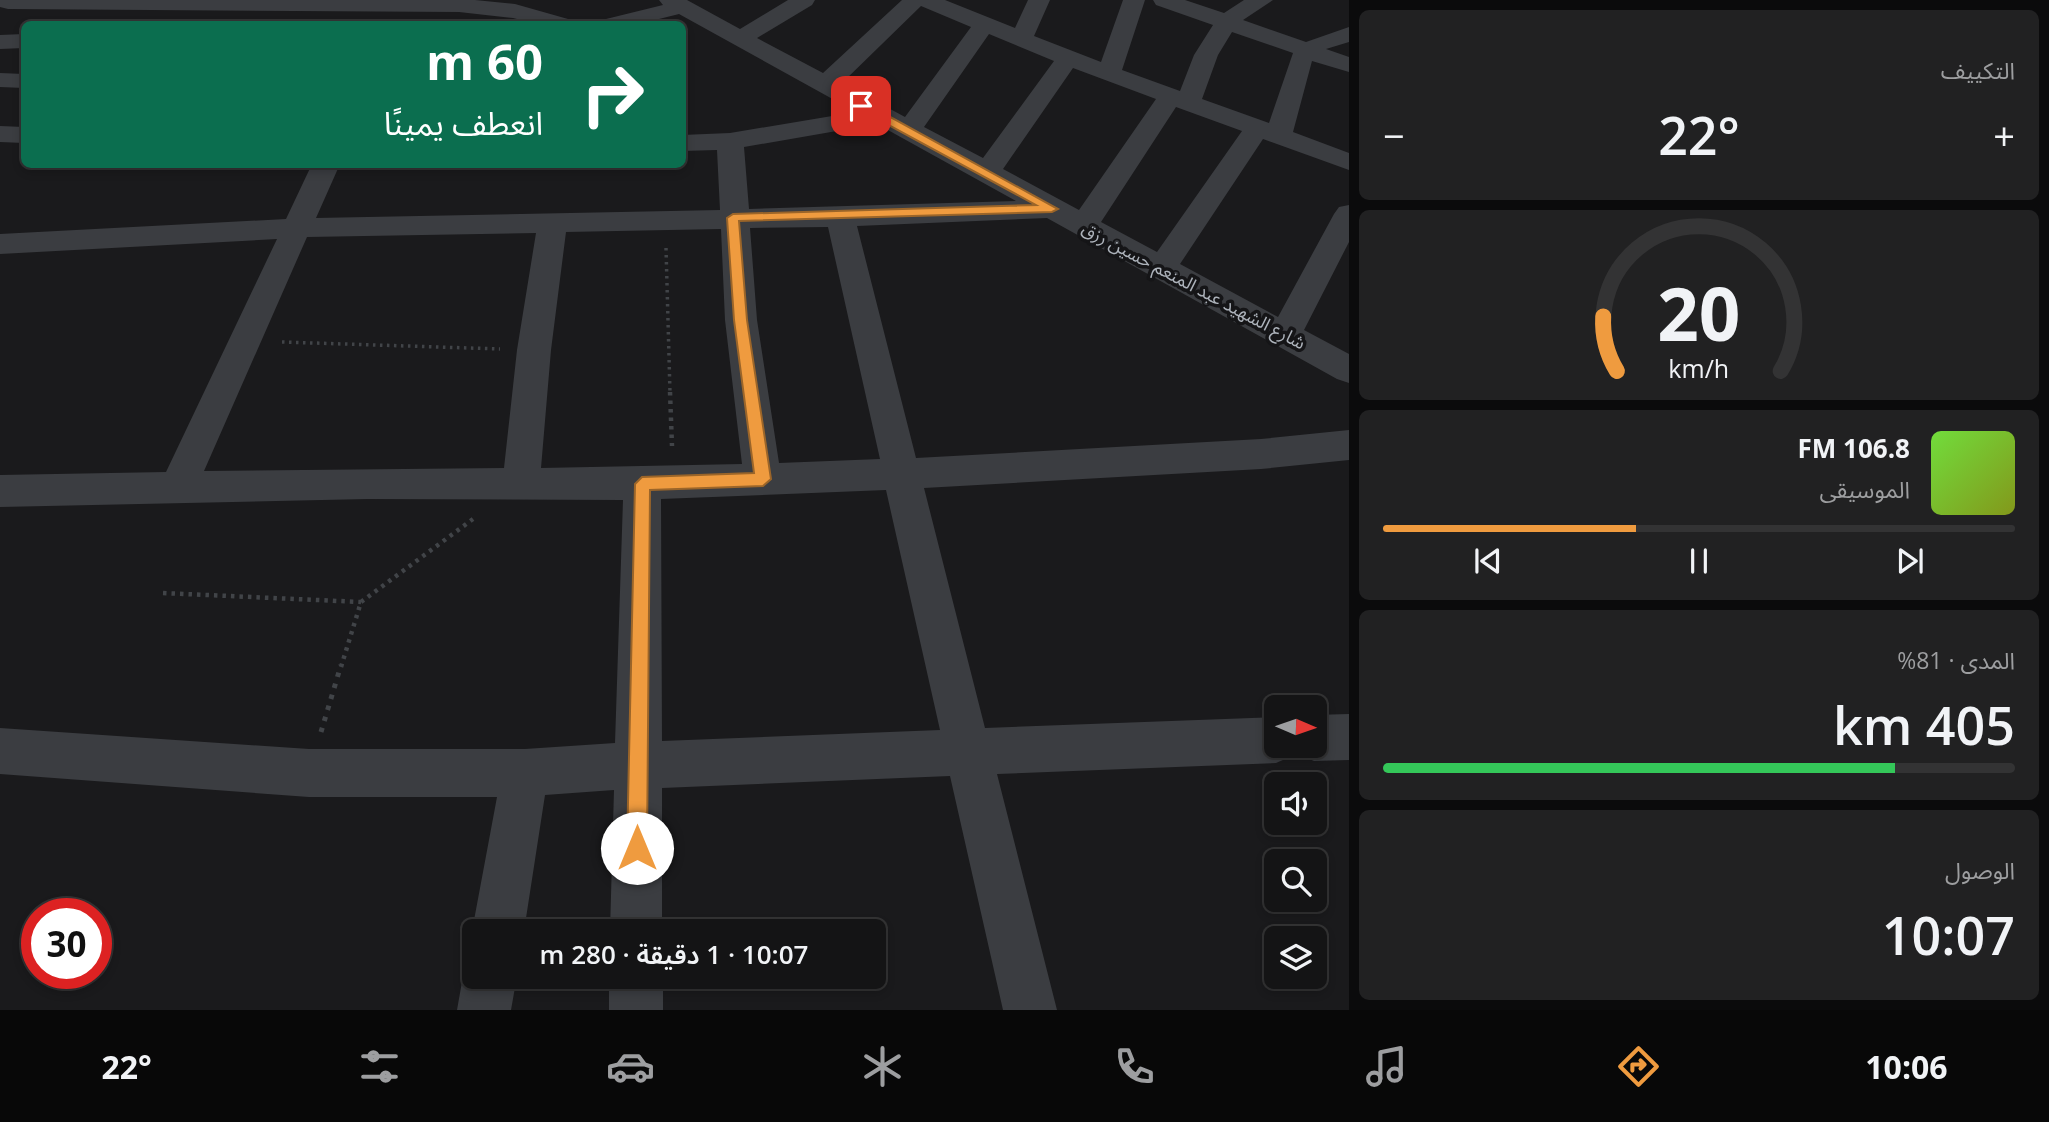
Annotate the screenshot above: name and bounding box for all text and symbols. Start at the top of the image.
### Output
text: 60 m [426,28,543,94]
icon: right [567,49,658,140]
text: التكييف [1941,54,2015,86]
pin [831,76,891,136]
icon: arrive [842,87,880,125]
text: 22° [1658,99,1740,170]
text: انعطف يمينًا [384,101,543,144]
text: − [1383,109,1405,161]
text: + [1993,109,2015,161]
street label: شارع الشهيد عبد المنعم حسين رزق [1076,216,1310,357]
text: 20 [1657,263,1741,362]
text: km/h [1669,351,1729,385]
text: 106.8 FM [1798,430,1910,466]
text: الموسيقى [1819,473,1910,505]
icon: previous [1469,542,1507,580]
icon: pause [1680,542,1718,580]
icon: next [1891,542,1929,580]
text: المدى · 81% [1897,644,2015,676]
text: 405 km [1833,689,2015,760]
north arrow [1264,695,1326,758]
map controls [1264,695,1327,989]
button: sound [1264,772,1327,835]
position arrow [600,811,674,885]
button: search [1264,849,1327,912]
text: الوصول [1945,854,2015,886]
speed limit sign: 30 [21,898,112,989]
text: 10:07 [1882,899,2015,970]
button: layers [1264,926,1327,989]
text: 10:07 · 1 دقيقة · 280 m [540,936,808,972]
icon: filters [355,1042,404,1091]
icon: car [606,1042,655,1091]
icon: climate [858,1042,907,1091]
icon: phone [1110,1042,1159,1091]
icon: music [1362,1042,1411,1091]
icon: directions [1614,1042,1663,1091]
text: 22° [101,1045,152,1088]
text: 10:06 [1865,1045,1948,1088]

